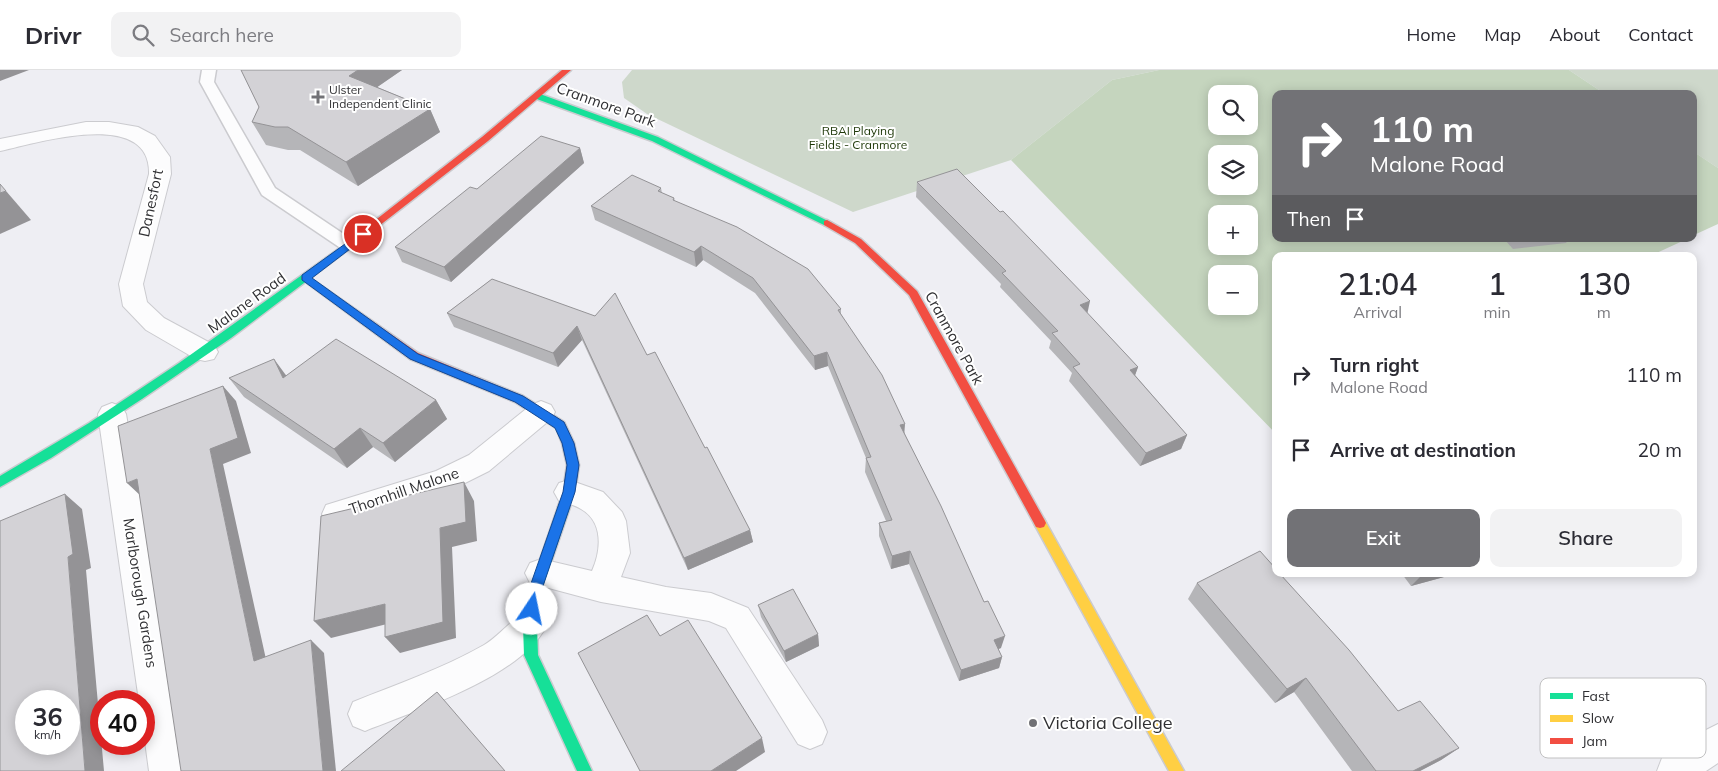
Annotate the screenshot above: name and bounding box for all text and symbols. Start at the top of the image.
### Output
search box [111,12,461,57]
text: Drivr [25,20,81,50]
icon: search [129,21,157,49]
text: Search here [169,23,274,47]
text: Home [1406,23,1456,46]
text: Map [1484,23,1521,46]
text: About [1549,23,1600,46]
text: Contact [1628,23,1693,46]
street label: Cranmore Park [554,78,659,131]
place label: Ulster Independent Clinic [329,82,432,111]
map controls [1208,85,1258,315]
button: search [1208,85,1258,135]
marker: Ulster Independent Clinic [311,90,325,104]
text: 110 m [1370,107,1474,151]
icon: right [1287,110,1352,175]
park label: RBAI Playing Fields - Cranmore [809,123,907,152]
button: layers [1208,145,1258,195]
text: Malone Road [1370,150,1504,178]
street label: Danesfort [134,167,167,239]
button: + [1208,205,1258,255]
icon: arrive [1341,205,1369,233]
text: Then [1287,207,1331,231]
pin [342,213,384,255]
icon: arrive [349,220,377,248]
button: − [1208,265,1258,315]
text: 21:04 [1338,265,1417,303]
text: 1 [1488,265,1506,303]
text: 130 [1577,265,1631,303]
street label: Malone Road [204,268,289,337]
street label: Cranmore Park [921,288,988,388]
text: Arrival [1353,302,1402,322]
text: min [1483,302,1511,322]
text: m [1597,302,1611,322]
text: Turn right [1330,353,1419,377]
icon: right [1287,361,1315,389]
text: 110 m [1626,363,1682,387]
text: Malone Road [1330,377,1428,397]
icon: arrive [1287,436,1315,464]
text: Arrive at destination [1330,438,1516,462]
text: 20 m [1638,438,1682,462]
street label: Thornhill Malone [346,463,461,518]
button: Exit [1287,509,1480,567]
button: Share [1490,509,1682,567]
street label: Marlborough Gardens [119,517,162,669]
position arrow [505,582,557,634]
legend [1540,678,1706,758]
text: Fast [1582,687,1610,705]
speed limit sign: 40 [90,690,155,755]
text: 36 [32,701,63,732]
text: Slow [1582,709,1614,727]
place label: Victoria College [1043,711,1173,734]
marker: Victoria College [1027,717,1039,729]
text: km/h [34,727,61,742]
text: Jam [1582,732,1607,750]

